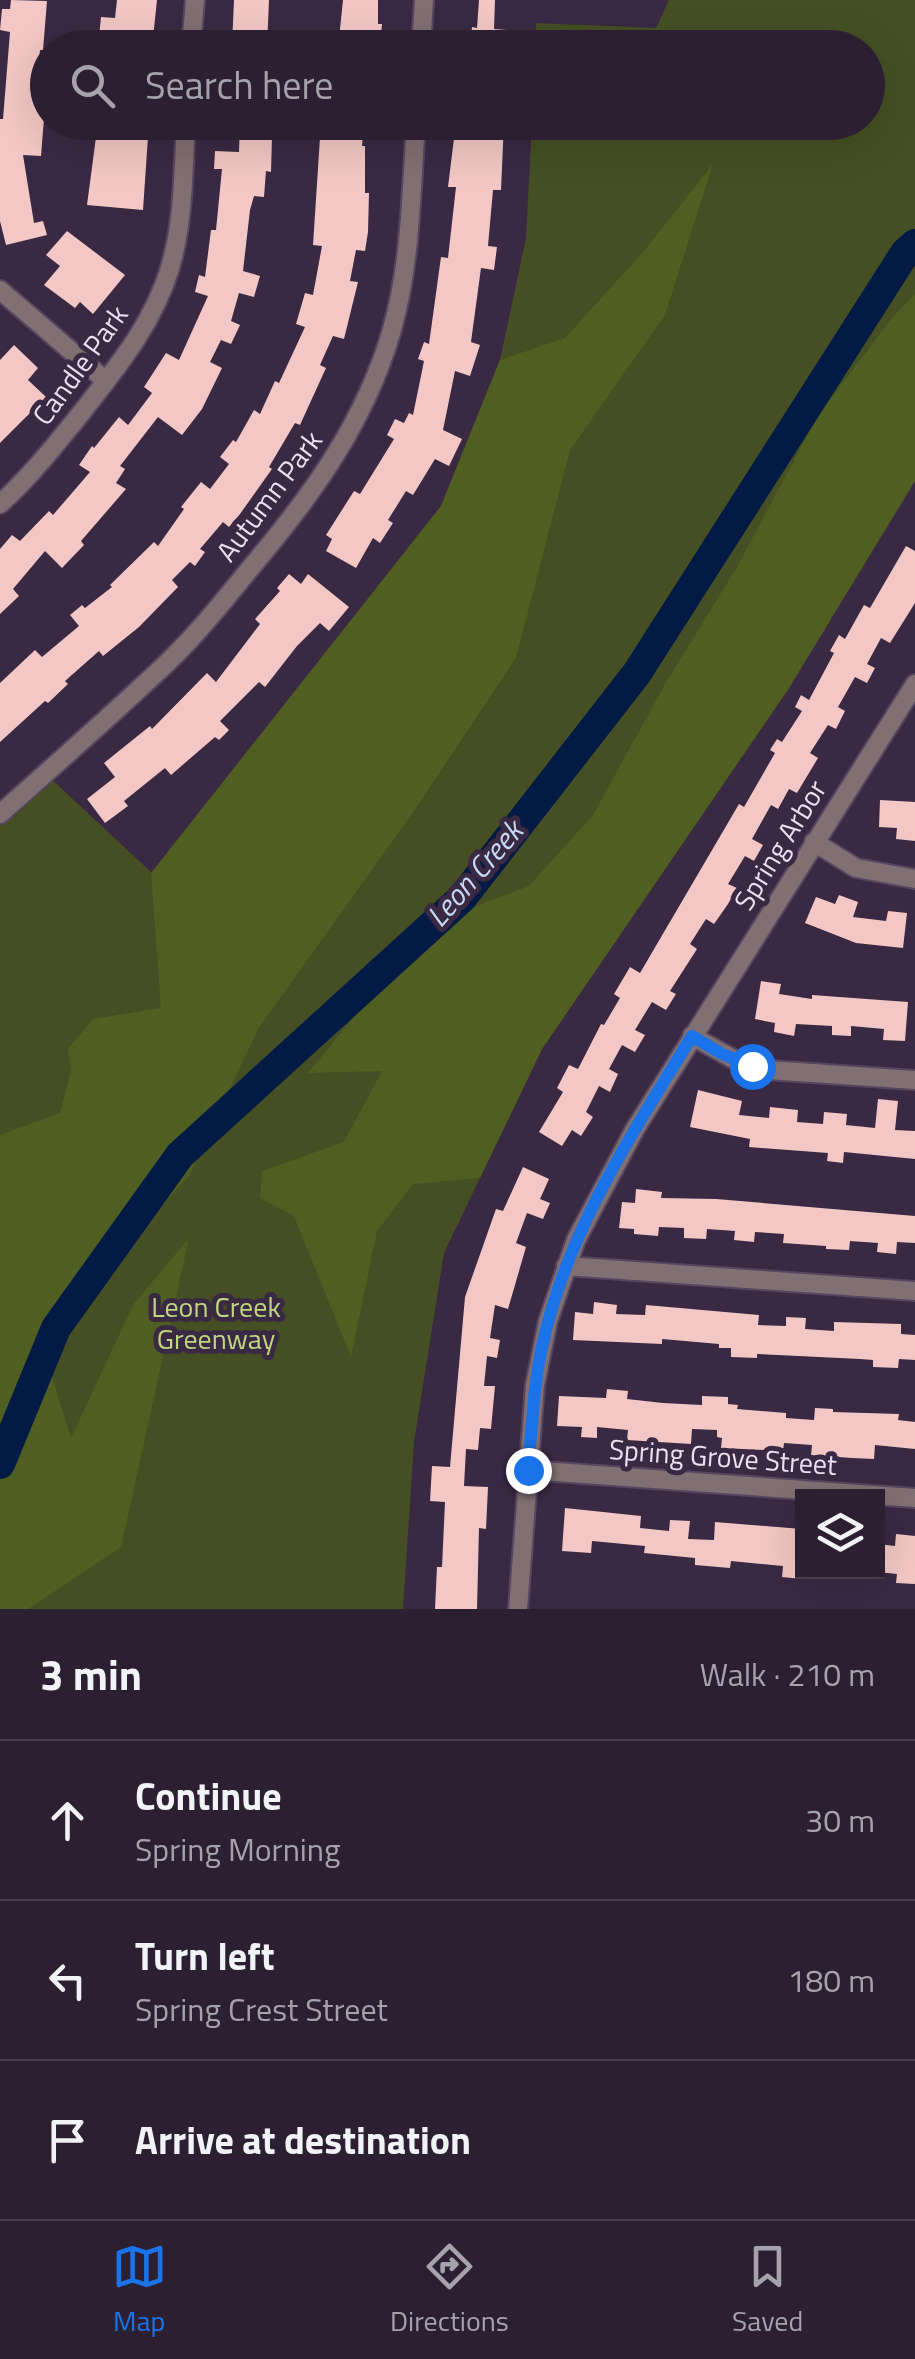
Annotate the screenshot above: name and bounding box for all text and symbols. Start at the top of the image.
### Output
search box [30,30,885,140]
text: Search here [145,56,333,114]
icon: search [65,58,120,113]
street label: Candle Park [21,296,138,434]
street label: Autumn Park [205,421,332,570]
street label: Spring Arbor [722,771,837,918]
water label: Leon Creek [415,807,536,937]
route start [730,1044,776,1090]
park label: Leon Creek Greenway [151,1285,281,1360]
street label: Spring Grove Street [608,1427,839,1486]
route end [506,1448,552,1494]
map controls [795,1489,885,1579]
button: layers [795,1489,885,1579]
text: 3 min [40,1642,142,1706]
text: Walk · 210 m [700,1650,875,1698]
text: Continue [135,1767,282,1825]
icon: ahead [40,1793,95,1848]
text: 30 m [805,1796,875,1844]
text: Spring Morning [135,1825,340,1873]
text: Turn left [135,1927,275,1985]
icon: left [40,1953,95,2008]
text: 180 m [787,1956,875,2004]
text: Spring Crest Street [135,1985,388,2033]
text: Arrive at destination [135,2111,471,2169]
icon: arrive [40,2113,95,2168]
tab: Map [112,2239,167,2342]
tab: Directions [390,2239,509,2342]
tab: Saved [732,2239,803,2342]

